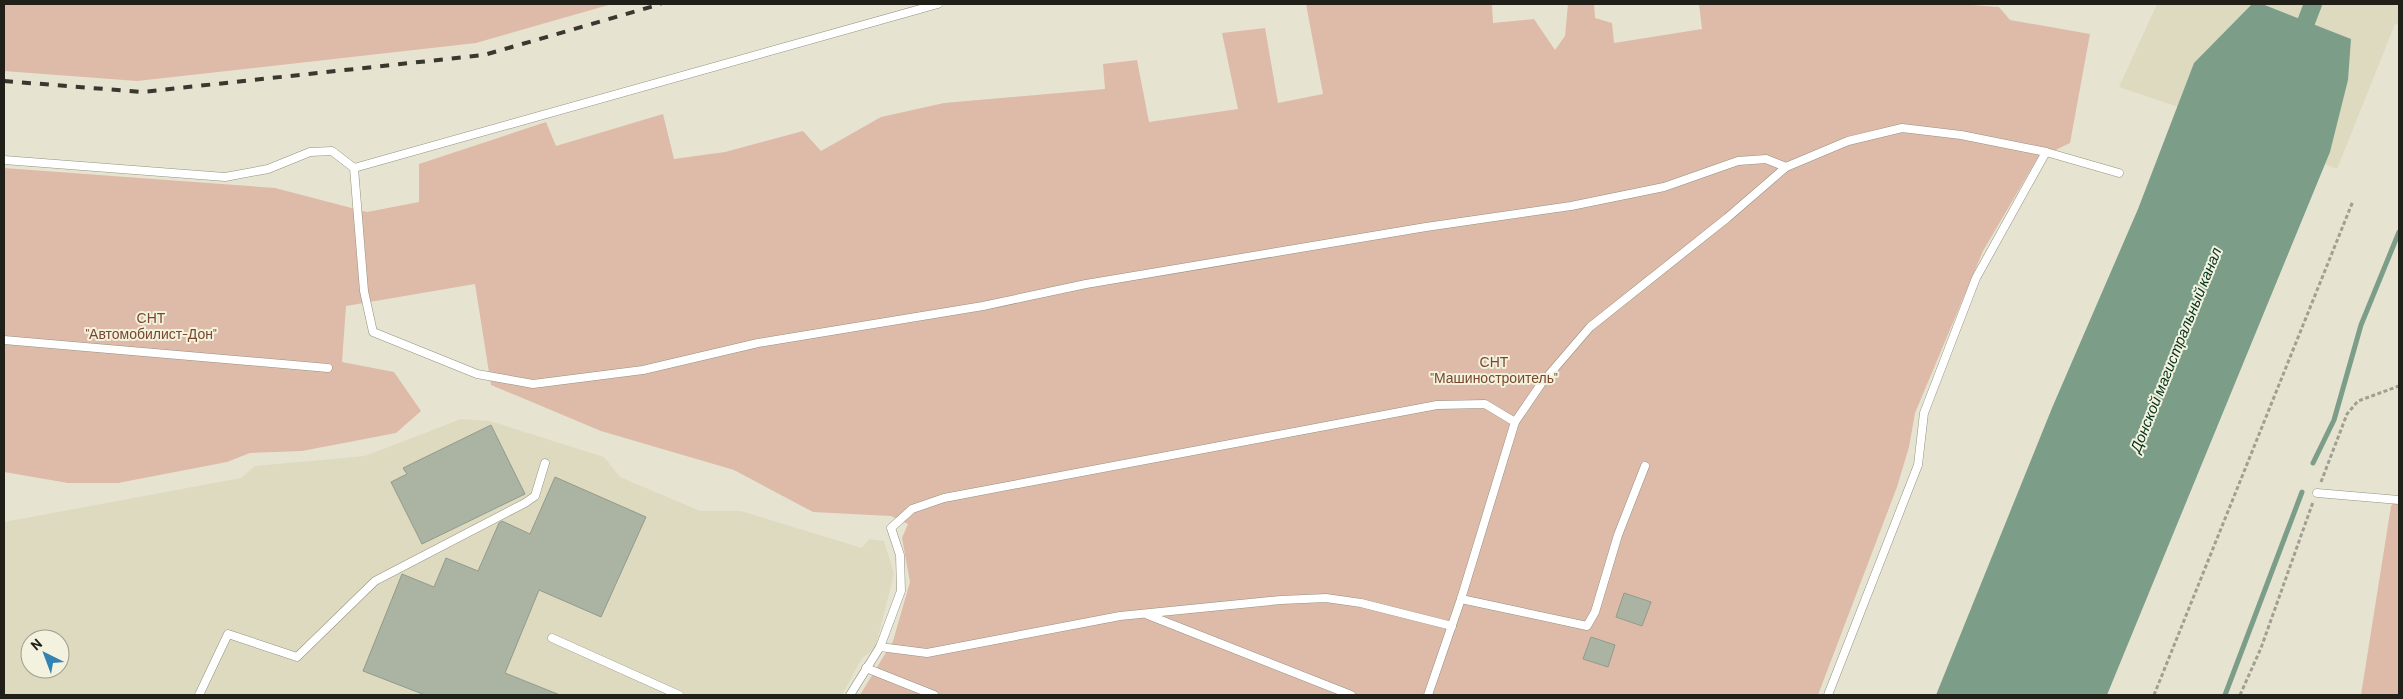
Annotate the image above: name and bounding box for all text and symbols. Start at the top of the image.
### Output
water label: Донской магистральный канал [2125,244,2225,456]
park label: СНТ "Автомобилист-Дон" [85,309,217,342]
park label: СНТ "Машиностроитель" [1430,353,1558,386]
north arrow [20,629,70,679]
text: N [27,635,45,653]

